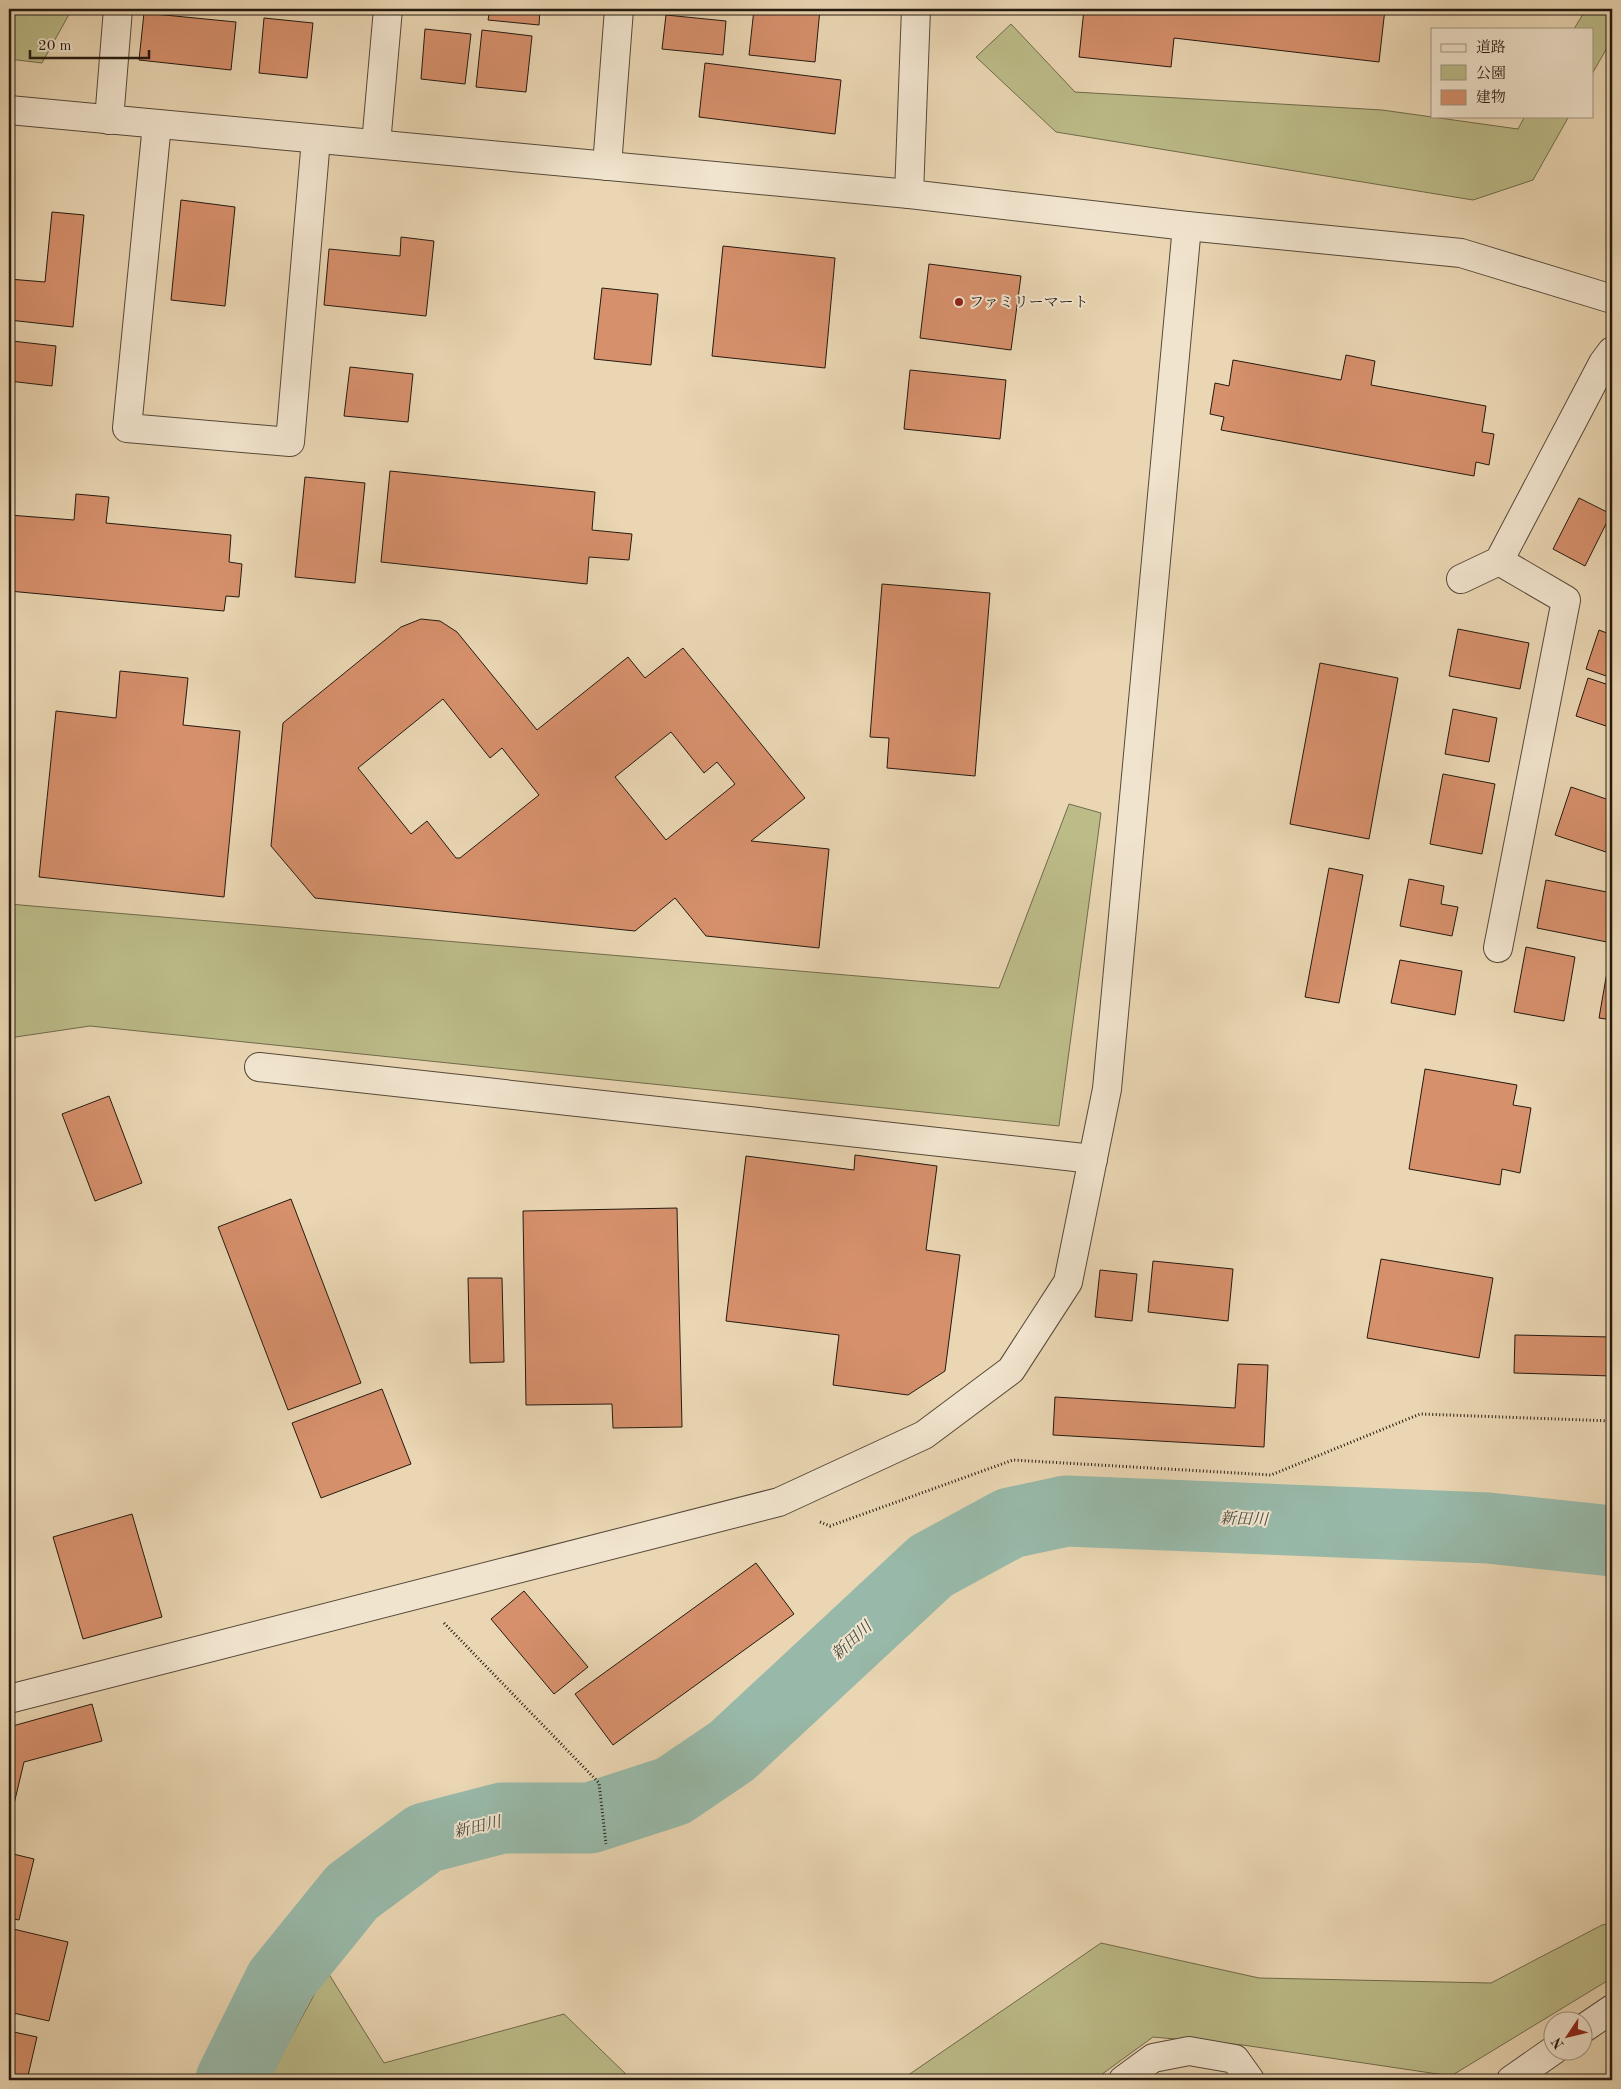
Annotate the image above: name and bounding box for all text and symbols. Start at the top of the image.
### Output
scale bar [30,28,149,60]
legend [1431,28,1594,118]
text: 20 m [38,39,72,54]
text: 道路 [1476,39,1506,56]
text: 公園 [1476,65,1506,82]
text: 建物 [1476,89,1506,106]
place label: ファミリーマート [969,295,1089,311]
marker: ファミリーマート [953,296,965,308]
water label: 新田川 [1220,1509,1270,1529]
water label: 新田川 [828,1616,877,1664]
water label: 新田川 [452,1812,505,1841]
north arrow [1544,2012,1594,2062]
text: N [1549,2034,1567,2051]

